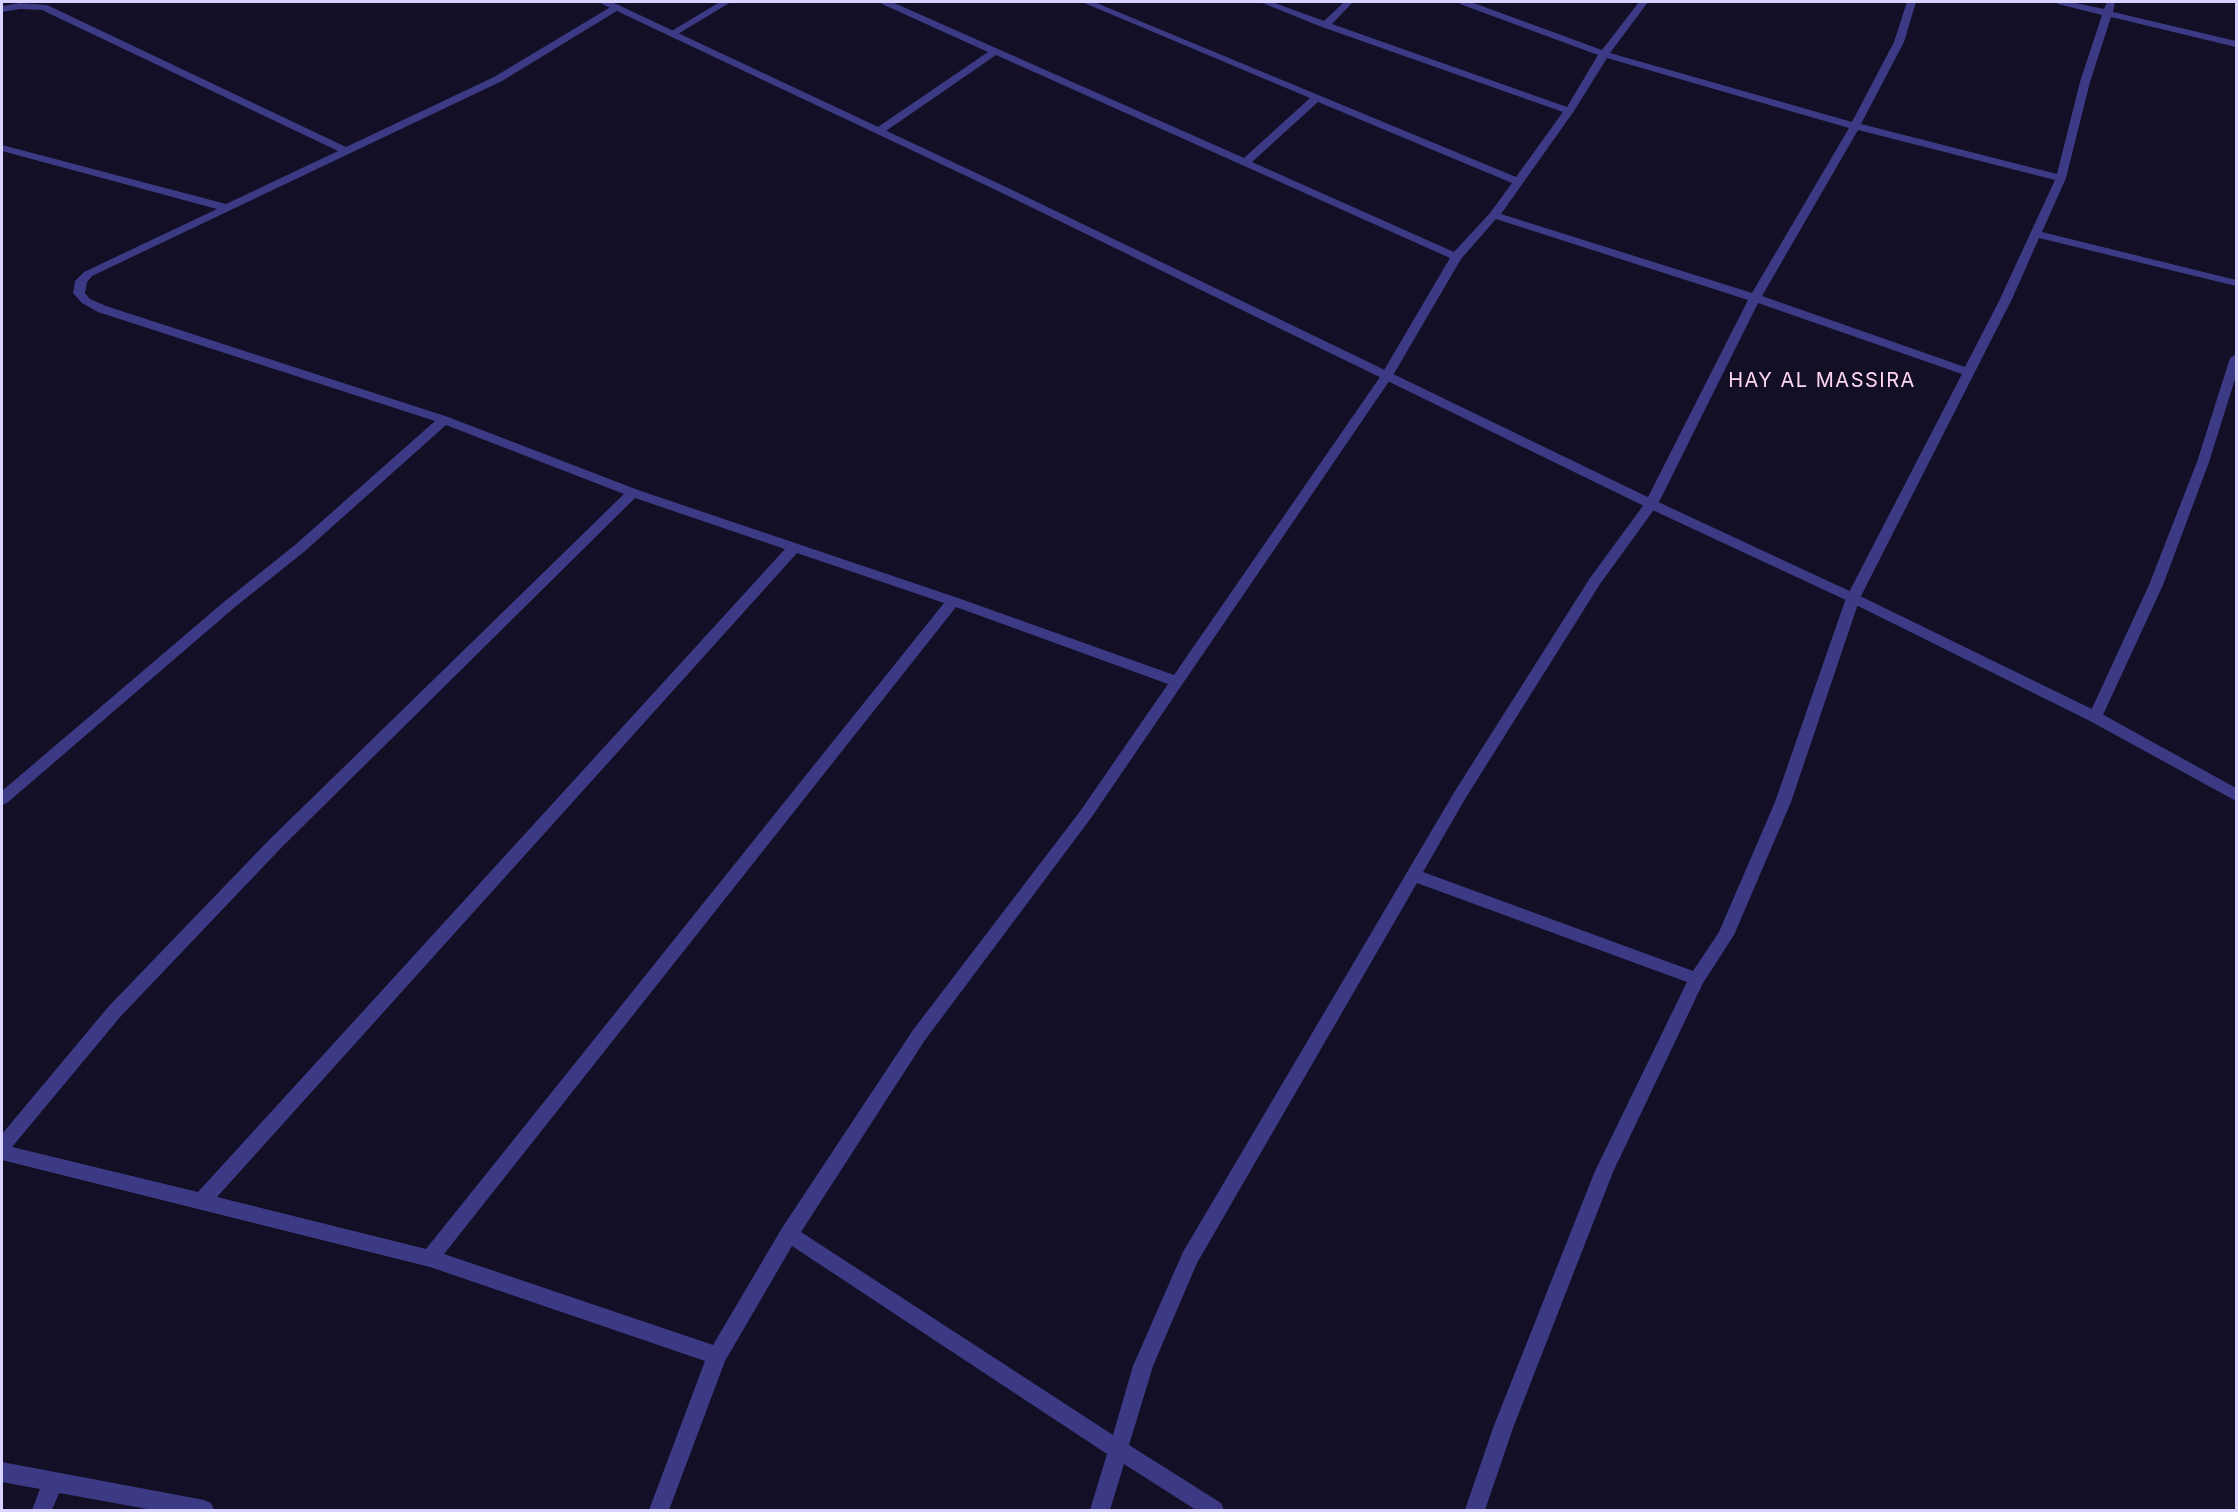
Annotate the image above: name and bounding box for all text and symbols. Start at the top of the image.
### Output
district label: HAY AL MASSIRA [1728,369,1916,393]

